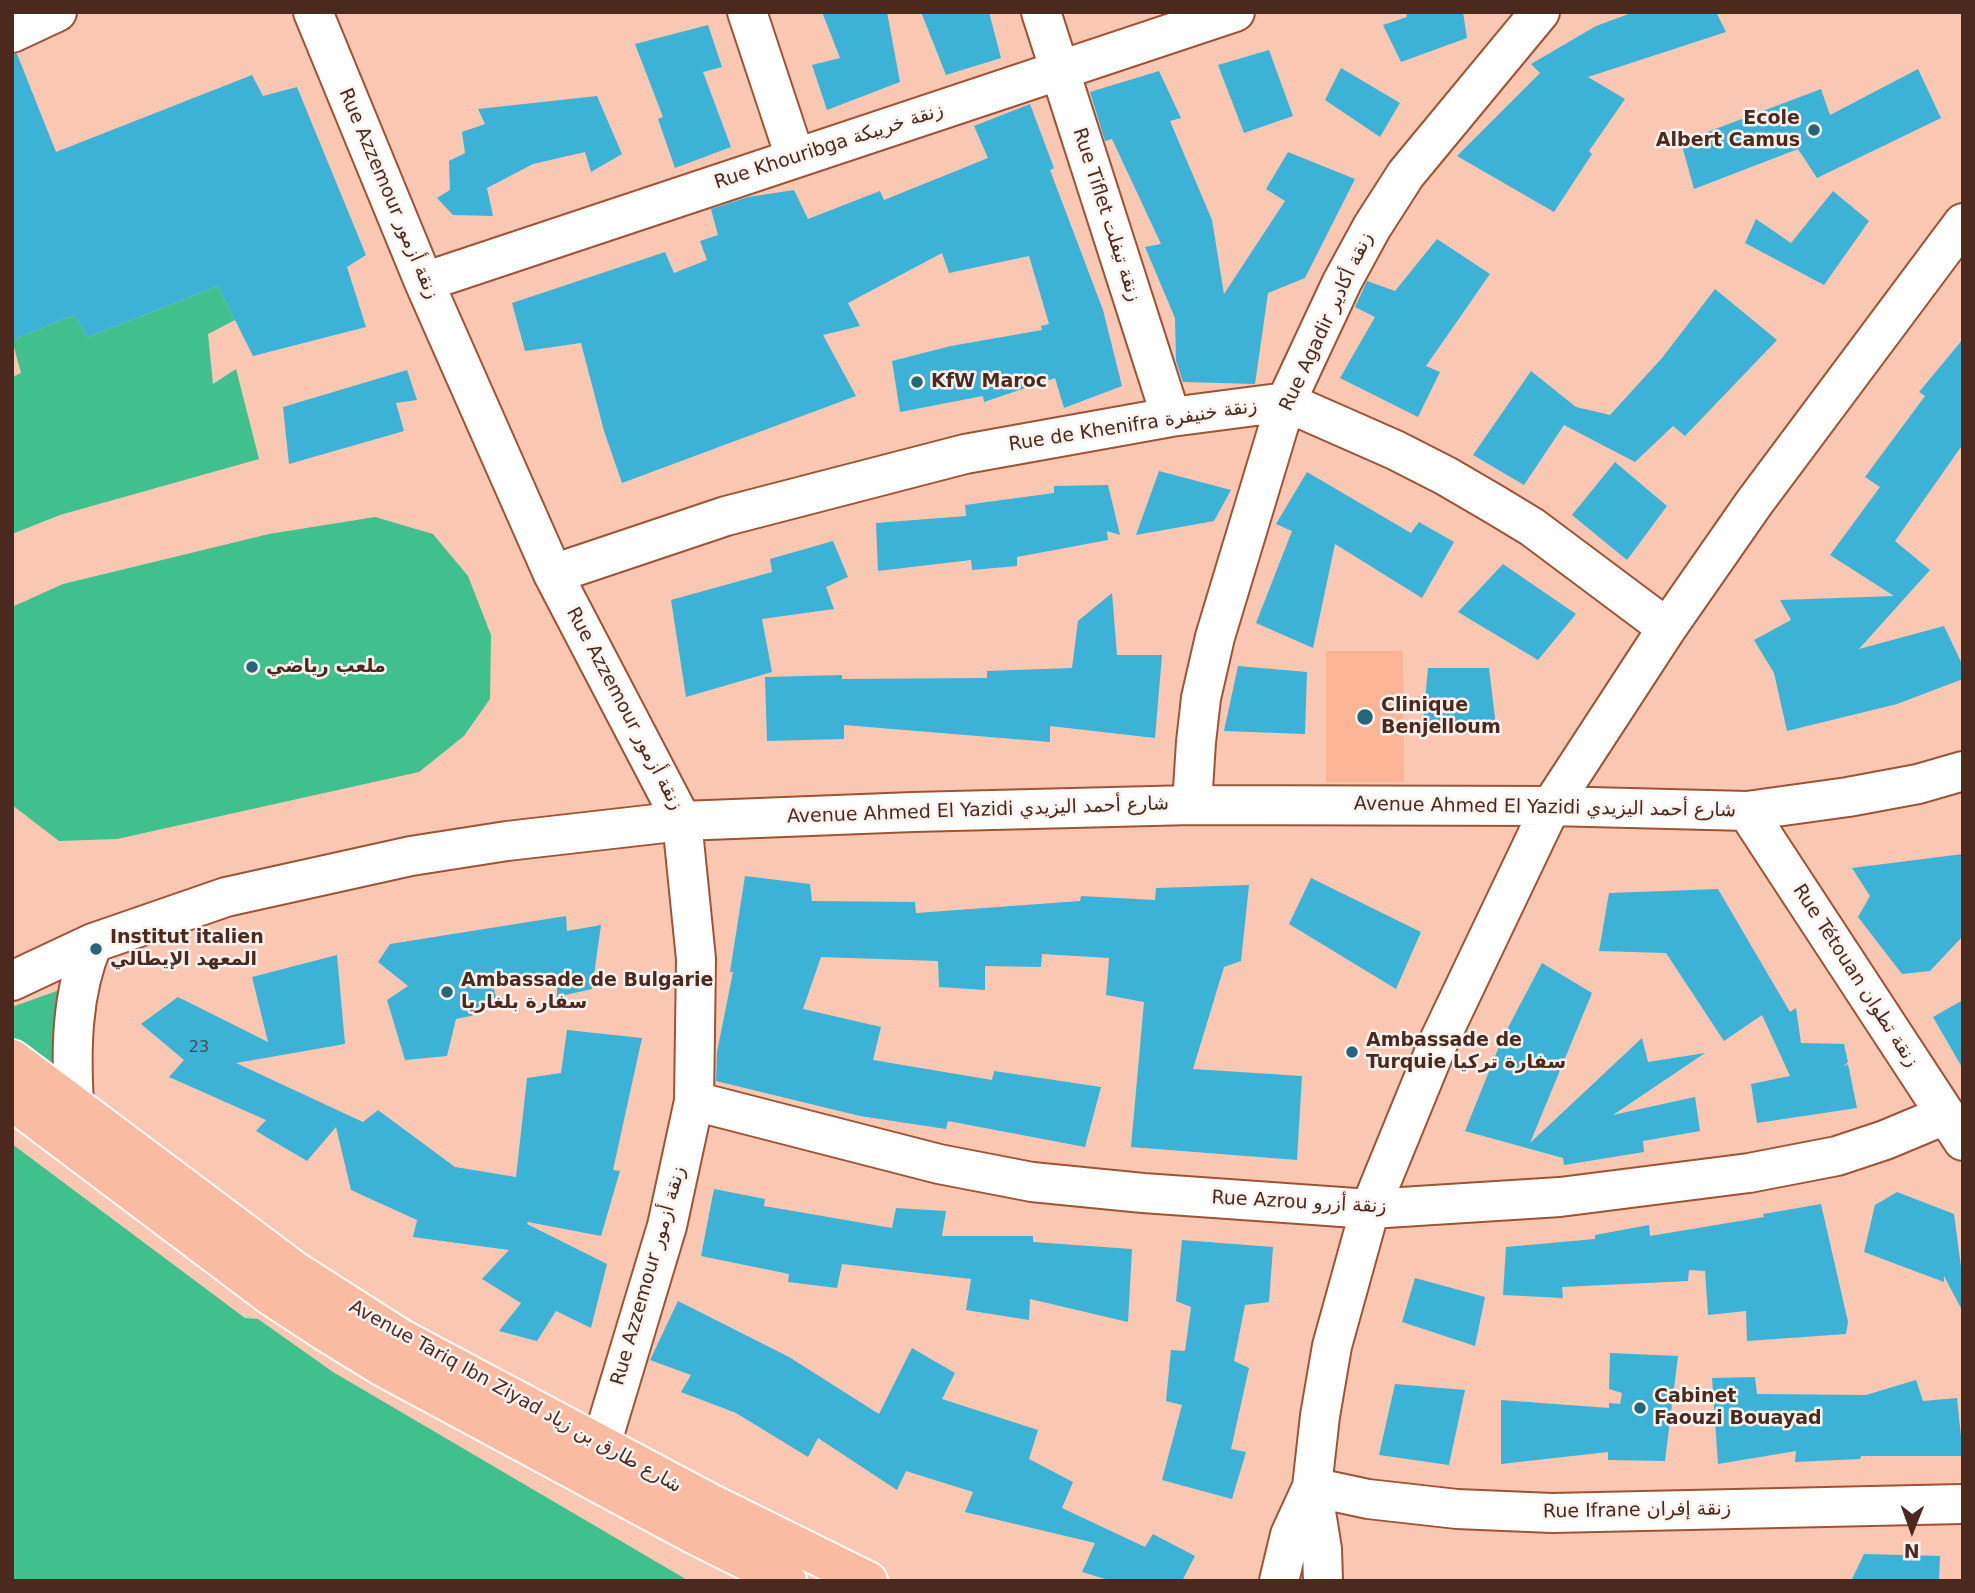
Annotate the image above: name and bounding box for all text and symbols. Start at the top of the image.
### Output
street label: Rue Azzemour زنقة أزمور [333,85,443,303]
street label: Rue Khouribga زنقة خريبكة [712,99,946,195]
place label: Ecole Albert Camus [1656,108,1800,152]
marker: Ecole Albert Camus [1806,122,1822,138]
street label: Rue Tiflet زنقة تيفلت [1067,125,1145,305]
street label: Rue Agadir زنقة أكادير [1276,229,1378,415]
place label: KfW Maroc [931,371,1047,393]
marker: KfW Maroc [909,374,925,390]
street label: Rue de Khenifra زنقة خنيفرة [1007,395,1259,457]
street label: Rue Azzemour زنقة أزمور [561,604,687,814]
place label: ملعب رياضي [266,656,386,678]
marker: ملعب رياضي [244,659,260,675]
place label: Clinique Benjelloum [1381,695,1501,739]
marker: Clinique Benjelloum [1355,707,1375,727]
street label: Avenue Ahmed El Yazidi شارع أحمد اليزيدي [787,793,1169,829]
street label: Avenue Ahmed El Yazidi شارع أحمد اليزيدي [1354,793,1736,823]
street label: Rue Tétouan زنقة تطوان [1787,880,1923,1072]
place label: Institut italien المعهد الإيطالي [110,927,264,971]
marker: Institut italien المعهد الإيطالي [88,941,104,957]
place label: Ambassade de Bulgarie سفارة بلغاريا [461,970,713,1014]
marker: Ambassade de Bulgarie سفارة بلغاريا [439,984,455,1000]
place label: Ambassade de Turquie سفارة تركيا [1366,1030,1566,1074]
house number: 23 [189,1038,209,1058]
marker: Ambassade de Turquie سفارة تركيا [1344,1044,1360,1060]
street label: Rue Azzemour زنقة أزمور [607,1164,691,1388]
street label: Rue Azrou زنقة أزرو [1211,1187,1387,1219]
street label: Avenue Tariq Ibn Ziyad شارع طارق بن زياد [345,1296,685,1498]
place label: Cabinet Faouzi Bouayad [1654,1386,1822,1430]
marker: Cabinet Faouzi Bouayad [1632,1400,1648,1416]
north arrow [1877,1495,1947,1565]
street label: Rue Ifrane زنقة إفران [1543,1498,1731,1524]
text: N [1903,1540,1920,1562]

